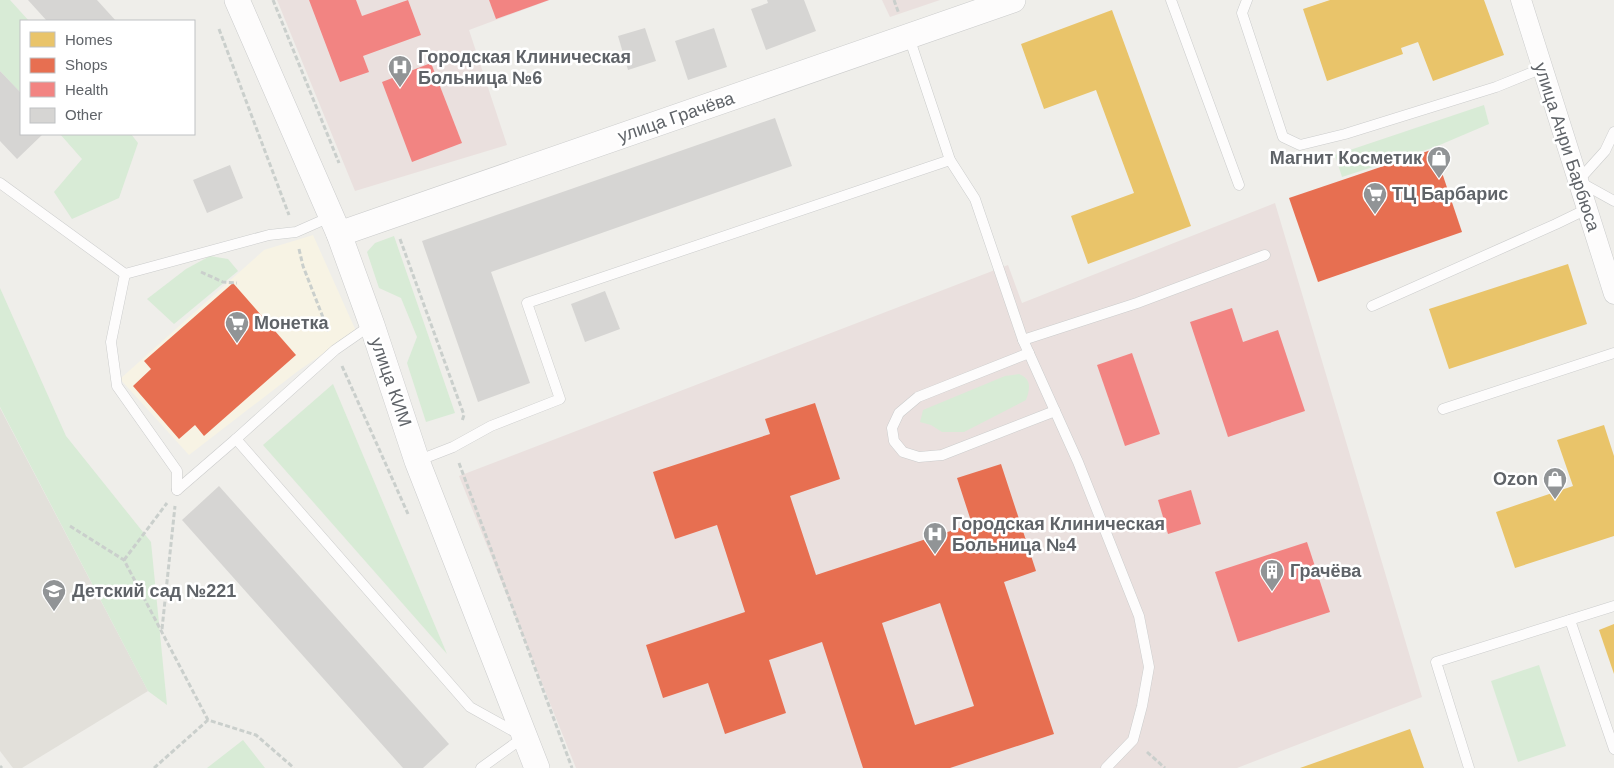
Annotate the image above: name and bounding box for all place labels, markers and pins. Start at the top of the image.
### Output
place label: Городская Клиническая Больница №6 [418,47,631,88]
hospital icon: Городская Клиническая Больница №6 [387,54,413,88]
shop icon: Магнит Косметик [1426,145,1452,179]
place label: Магнит Косметик [1270,148,1423,168]
supermarket icon: ТЦ Барбарис [1362,181,1388,215]
place label: ТЦ Барбарис [1392,184,1508,204]
supermarket icon: Монетка [224,310,250,344]
place label: Монетка [254,313,329,333]
shop icon: Ozon [1542,466,1568,500]
place label: Ozon [1493,469,1538,489]
place label: Городская Клиническая Больница №4 [952,514,1165,555]
hospital icon: Городская Клиническая Больница №4 [922,521,948,555]
building icon: Грачёва [1259,558,1285,592]
place label: Грачёва [1290,561,1362,581]
school or university icon: Детский сад №221 [41,578,67,612]
place label: Детский сад №221 [72,581,236,601]

